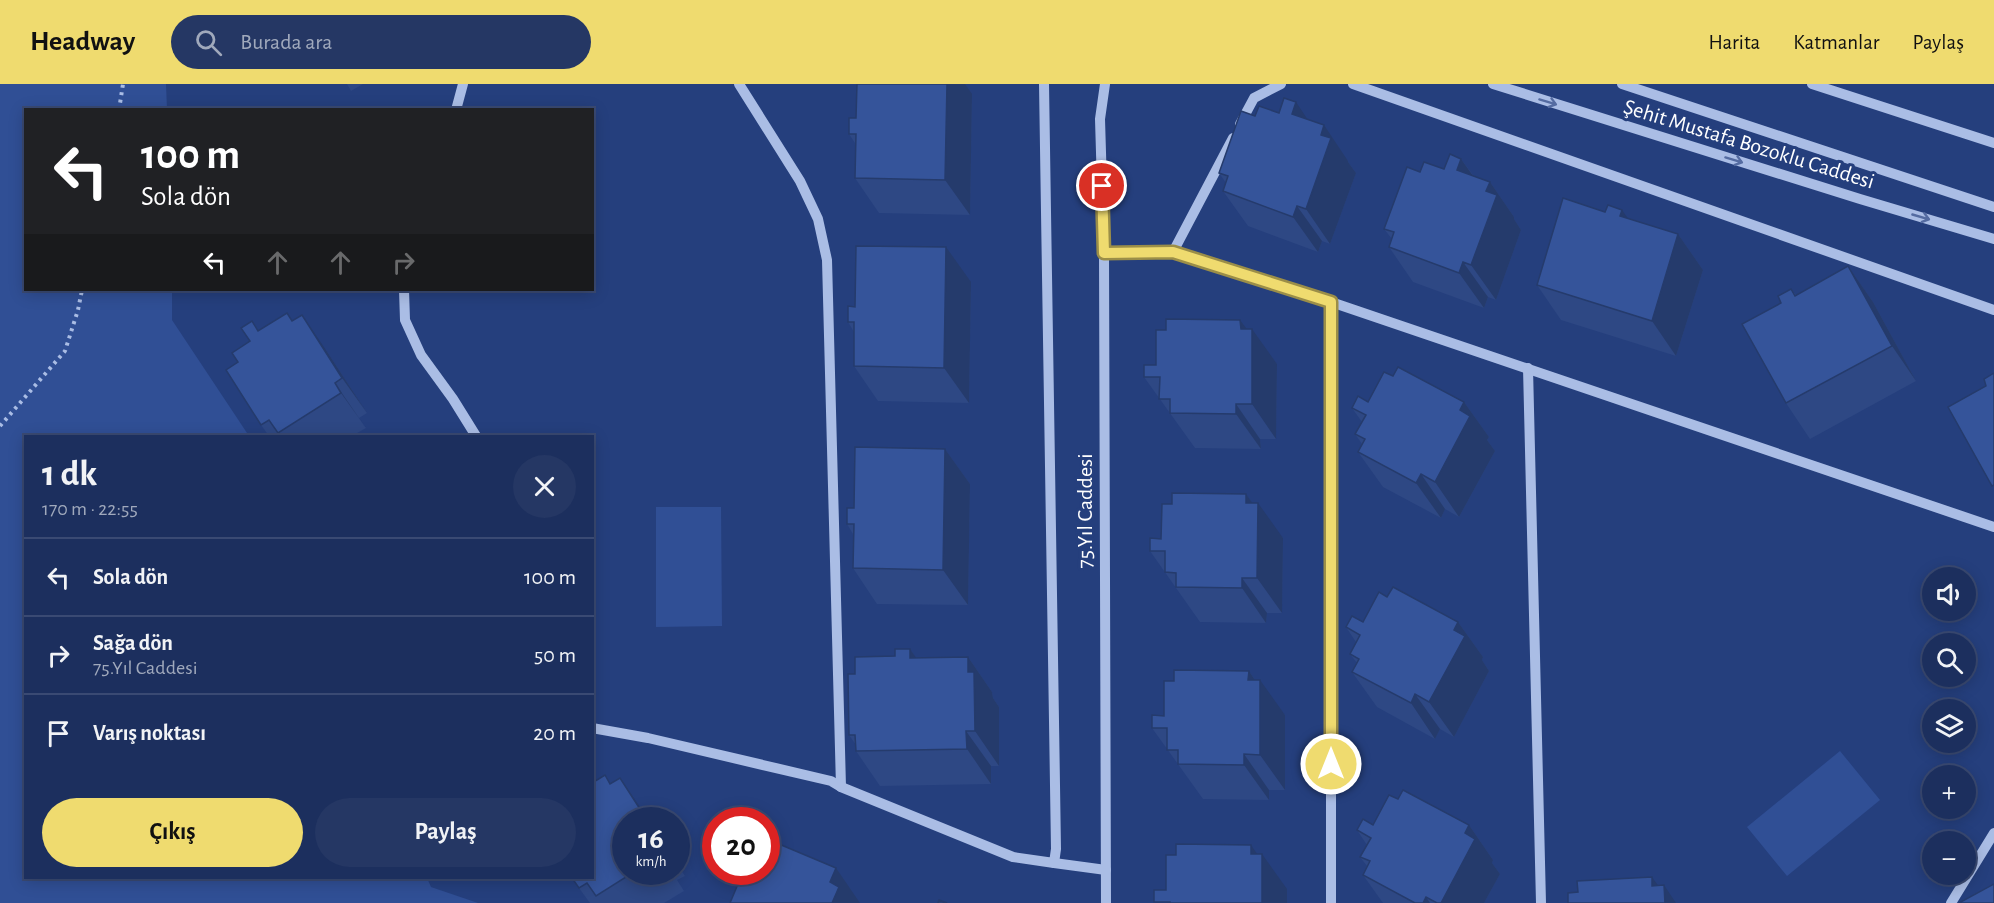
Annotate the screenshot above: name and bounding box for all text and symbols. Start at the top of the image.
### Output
search box [171,15,591,69]
icon: search [192,26,225,59]
text: Headway [30,28,135,56]
text: Burada ara [240,31,332,53]
text: Harita [1709,32,1760,53]
text: Katmanlar [1793,32,1880,53]
text: Paylaş [1913,32,1964,53]
street label: Şehit Mustafa Bozoklu Caddesi [1621,95,1877,193]
one-way arrow [1538,97,1557,108]
icon: left [42,132,120,210]
text: 100 m [141,134,240,176]
one-way arrow [1724,155,1743,166]
pin [1076,160,1127,211]
icon: arrive [1085,169,1118,202]
text: Sola dön [141,183,231,210]
one-way arrow [1911,212,1930,223]
icon: left [198,246,231,279]
icon: ahead [261,246,294,279]
icon: ahead [324,246,357,279]
icon: right [387,246,420,279]
street label: 75.Yıl Caddesi [1074,454,1096,568]
button: close [513,455,576,518]
text: 1 dk [42,456,97,492]
text: 170 m · 22:55 [42,499,138,519]
icon: left [42,561,75,594]
text: Sola dön [93,566,168,588]
text: 100 m [524,566,576,588]
map controls [1922,567,1976,885]
button: sound [1922,567,1976,621]
text: Sağa dön [93,632,173,654]
button: search [1922,633,1976,687]
icon: right [42,639,75,672]
text: 50 m [534,644,576,666]
text: 75.Yıl Caddesi [93,658,198,678]
button: layers [1922,699,1976,753]
icon: arrive [42,717,75,750]
text: Varış noktası [93,722,206,744]
text: 20 m [533,722,576,744]
position arrow [1299,732,1363,796]
button: + [1922,765,1976,819]
button: Çıkış [42,798,303,867]
button: Paylaş [315,798,576,867]
speed limit sign: 20 [702,807,780,885]
text: 16 [638,824,664,854]
button: − [1922,831,1976,885]
text: km/h [636,854,666,869]

